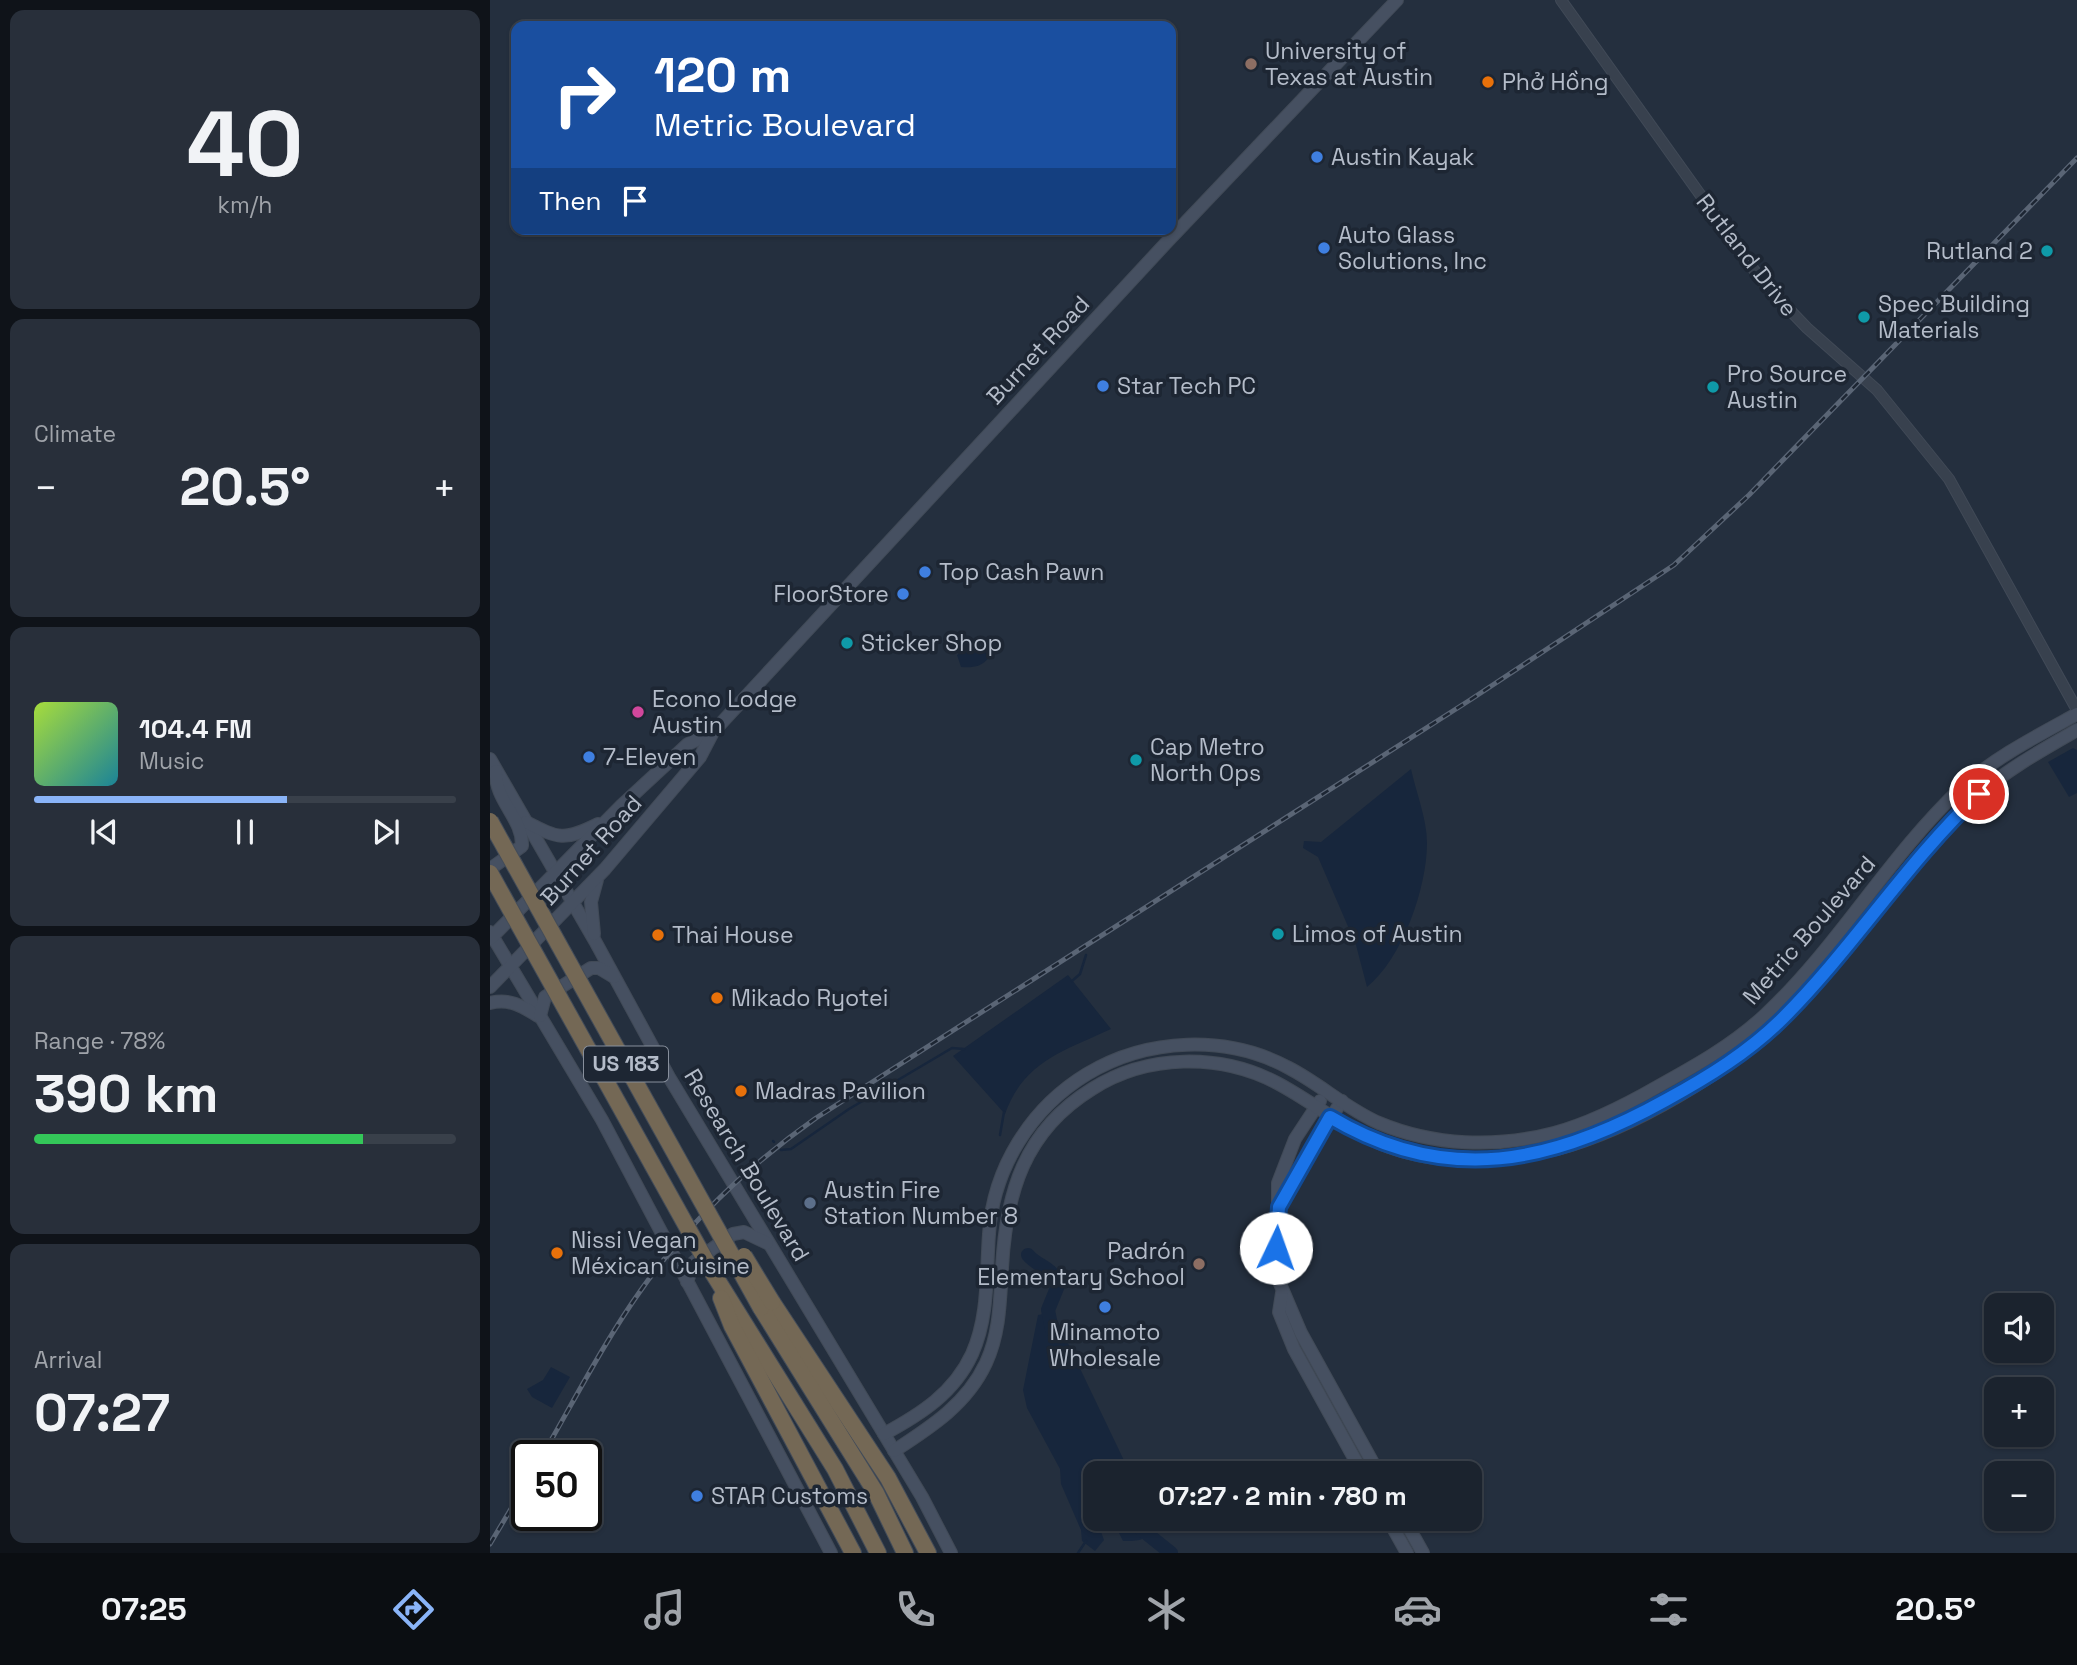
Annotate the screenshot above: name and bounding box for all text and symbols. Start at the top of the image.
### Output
place label: University of Texas at Austin [1265,36,1433,92]
text: 120 m [654,44,791,106]
icon: right [539,49,630,140]
marker: University of Texas at Austin [1243,56,1259,72]
place label: Phở Hồng [1502,67,1609,97]
marker: Phở Hồng [1480,74,1496,90]
text: 40 [187,86,303,203]
text: Metric Boulevard [654,105,916,145]
place label: Austin Kayak [1331,142,1474,172]
marker: Austin Kayak [1309,149,1325,165]
icon: arrive [616,182,654,220]
text: Then [539,184,602,218]
street label: Rutland Drive [1690,187,1804,323]
text: km/h [218,190,272,220]
place label: Auto Glass Solutions, Inc [1338,220,1487,276]
place label: Rutland 2 [1926,236,2033,266]
marker: Auto Glass Solutions, Inc [1316,240,1332,256]
marker: Rutland 2 [2039,243,2055,259]
street label: Burnet Road [980,289,1096,411]
place label: Spec Building Materials [1878,289,2030,345]
marker: Spec Building Materials [1856,309,1872,325]
place label: Pro Source Austin [1727,359,1847,415]
place label: Star Tech PC [1117,371,1256,401]
marker: Star Tech PC [1095,378,1111,394]
marker: Pro Source Austin [1705,379,1721,395]
text: Climate [34,419,116,449]
text: 20.5° [179,454,311,520]
text: − [34,464,58,512]
text: + [432,464,456,512]
place label: Top Cash Pawn [939,557,1104,587]
marker: Top Cash Pawn [917,564,933,580]
place label: FloorStore [773,579,889,609]
marker: FloorStore [895,586,911,602]
place label: Sticker Shop [861,628,1002,658]
marker: Sticker Shop [839,635,855,651]
place label: Econo Lodge Austin [652,684,797,740]
marker: Econo Lodge Austin [630,704,646,720]
text: 104.4 FM [139,712,252,746]
place label: Cap Metro North Ops [1150,732,1265,788]
place label: 7-Eleven [603,742,696,772]
text: Music [139,746,204,776]
marker: 7-Eleven [581,749,597,765]
marker: Cap Metro North Ops [1128,752,1144,768]
pin [1949,764,2009,824]
icon: arrive [1960,775,1998,813]
street label: Burnet Road [534,789,648,911]
icon: previous [85,813,123,851]
icon: pause [226,813,264,851]
icon: next [367,813,405,851]
street label: Metric Boulevard [1736,849,1882,1011]
place label: Limos of Austin [1292,919,1463,949]
place label: Thai House [672,920,794,950]
marker: Limos of Austin [1270,926,1286,942]
marker: Thai House [650,927,666,943]
place label: Mikado Ryotei [731,983,888,1013]
marker: Mikado Ryotei [709,990,725,1006]
text: Range · 78% [34,1026,165,1056]
road number: US 183 [584,1046,668,1082]
text: 390 km [34,1061,218,1127]
street label: Research Boulevard [678,1063,816,1267]
place label: Madras Pavilion [755,1076,926,1106]
marker: Madras Pavilion [733,1083,749,1099]
place label: Austin Fire Station Number 8 [824,1175,1018,1231]
marker: Austin Fire Station Number 8 [802,1195,818,1211]
position arrow [1239,1211,1313,1285]
place label: Nissi Vegan Méxican Cuisine [571,1225,750,1281]
place label: Padrón Elementary School [977,1236,1185,1292]
marker: Nissi Vegan Méxican Cuisine [549,1245,565,1261]
marker: Padrón Elementary School [1191,1256,1207,1272]
map controls [1984,1293,2054,1531]
button: sound [1984,1293,2054,1363]
marker: Minamoto Wholesale [1097,1299,1113,1315]
place label: Minamoto Wholesale [1049,1317,1161,1373]
text: Arrival [34,1345,102,1375]
button: + [1984,1377,2054,1447]
text: 07:27 [34,1380,170,1446]
speed limit sign: 50 [511,1440,602,1531]
button: − [1984,1461,2054,1531]
text: 07:27 · 2 min · 780 m [1158,1479,1407,1513]
place label: STAR Customs [711,1481,868,1511]
marker: STAR Customs [689,1488,705,1504]
icon: directions [389,1585,438,1634]
icon: music [640,1585,689,1634]
icon: phone [891,1585,940,1634]
icon: climate [1142,1585,1191,1634]
icon: car [1393,1585,1442,1634]
icon: filters [1644,1585,1693,1634]
text: 07:25 [101,1589,187,1629]
text: 20.5° [1895,1589,1976,1629]

